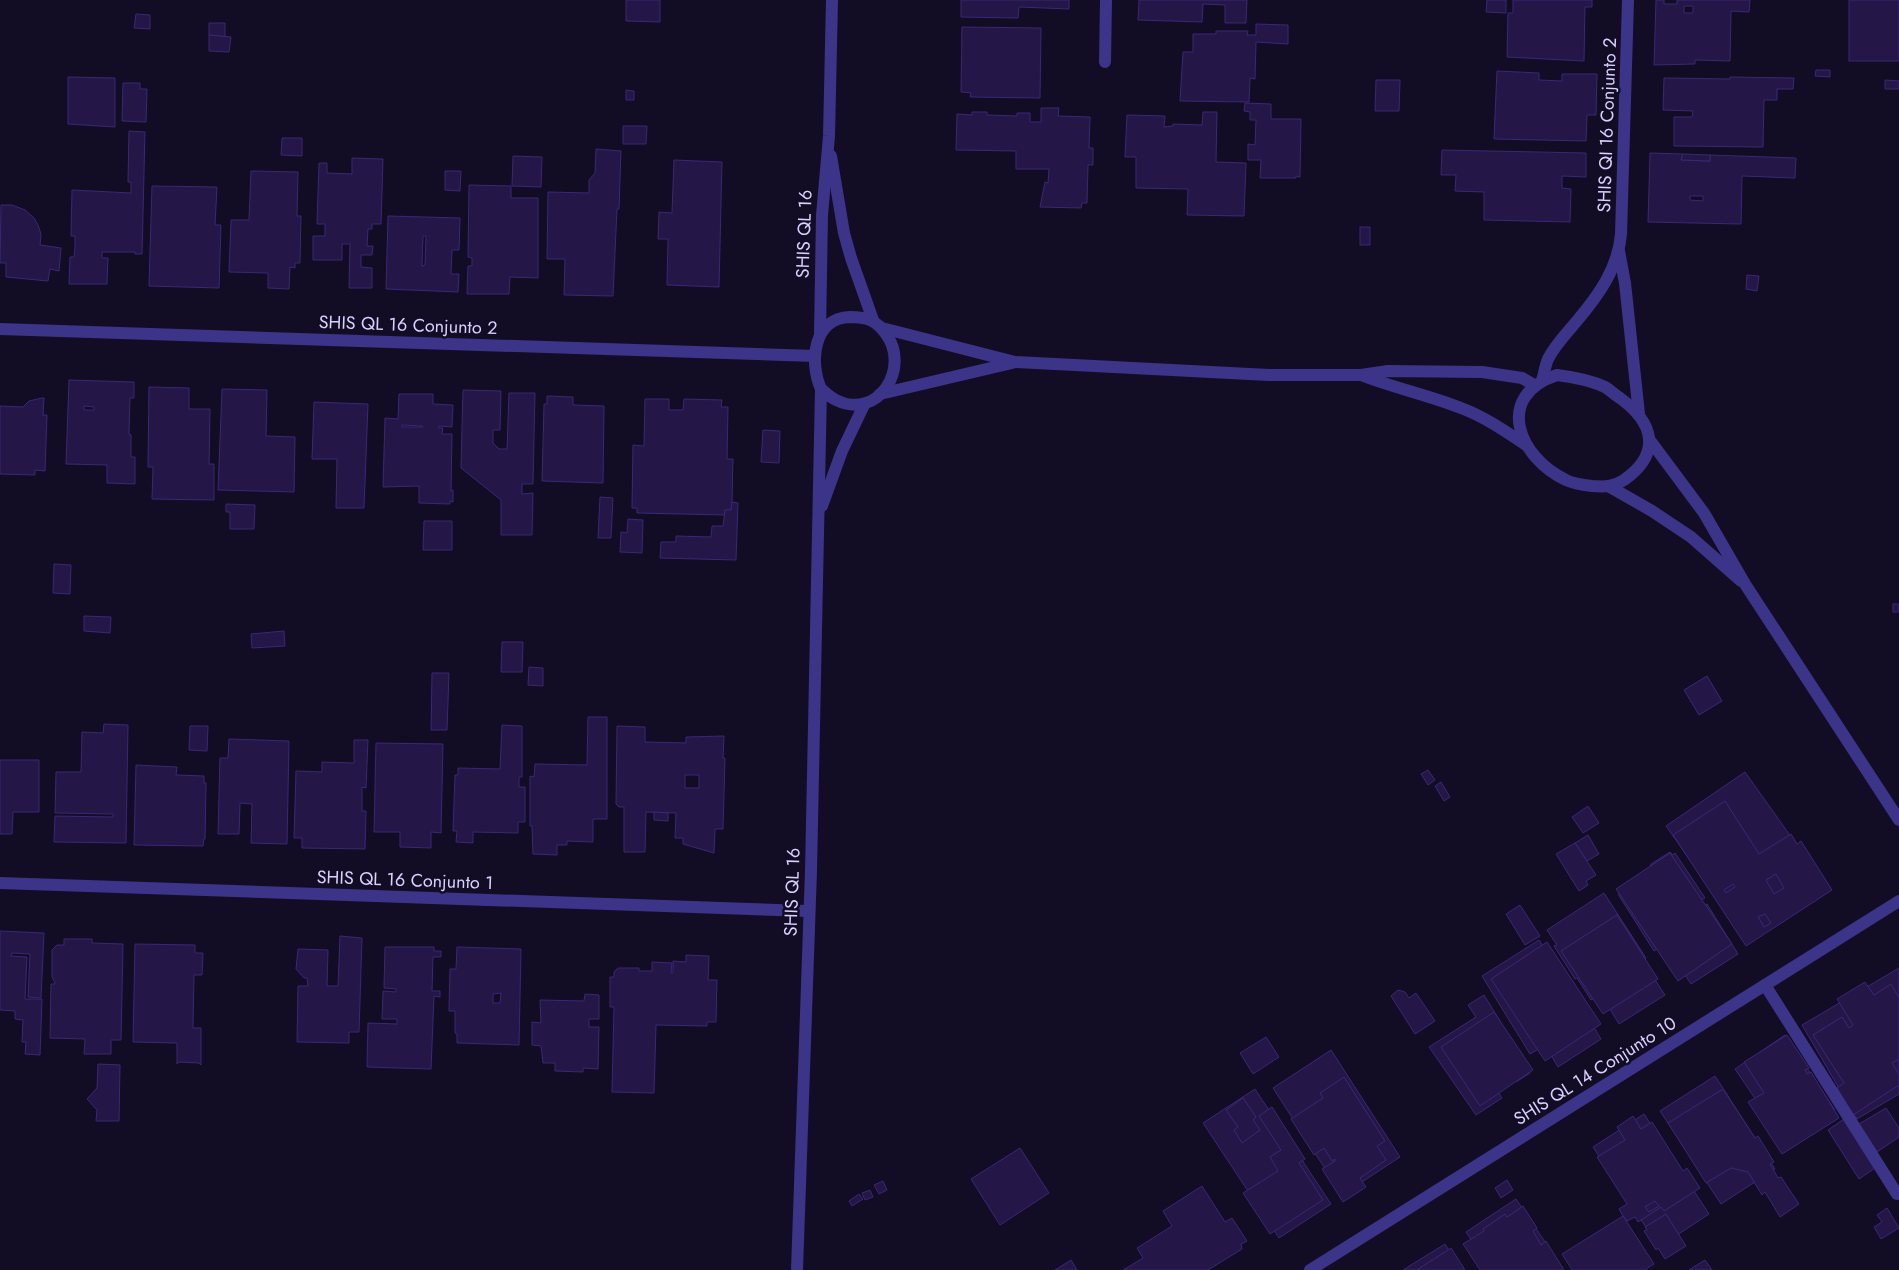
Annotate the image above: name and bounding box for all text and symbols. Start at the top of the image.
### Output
street label: SHIS QI 16 Conjunto 2 [1591,37,1623,213]
street label: SHIS QL 16 [789,189,819,279]
street label: SHIS QL 16 Conjunto 2 [318,309,498,341]
street label: SHIS QL 16 [777,847,807,937]
street label: SHIS QL 16 Conjunto 1 [316,864,494,896]
street label: SHIS QL 14 Conjunto 10 [1509,1010,1682,1132]

